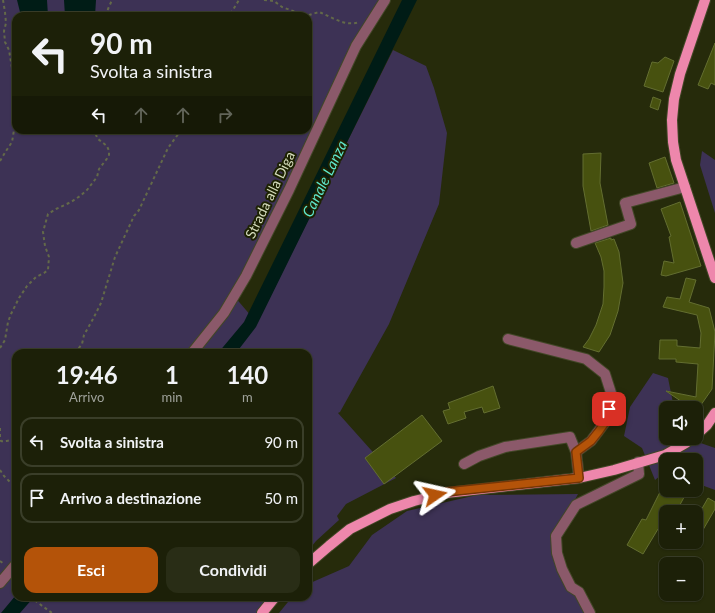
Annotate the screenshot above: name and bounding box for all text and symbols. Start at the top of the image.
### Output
text: 90 m [90,26,153,60]
icon: left [24,28,76,80]
text: Svolta a sinistra [90,60,212,82]
icon: left [88,104,110,126]
icon: ahead [130,104,152,126]
icon: ahead [172,104,194,126]
icon: right [214,104,236,126]
water label: Canale Lanza [298,137,351,220]
street label: Strada alla Diga [241,148,298,241]
text: 19:46 [56,360,118,389]
text: 1 [165,360,179,389]
text: 140 [226,360,268,389]
text: Arrivo [69,389,104,405]
text: min [162,389,183,405]
text: m [242,389,253,405]
pin [592,392,626,426]
icon: arrive [598,398,620,420]
map controls [659,401,703,601]
button: sound [659,401,703,445]
icon: left [26,431,48,453]
text: Svolta a sinistra [60,433,164,451]
text: 90 m [264,433,298,451]
button: search [659,453,703,497]
position arrow [414,474,456,516]
icon: arrive [26,487,48,509]
text: Arrivo a destinazione [60,489,201,507]
text: 50 m [264,489,298,507]
button: + [659,505,703,549]
button: Esci [24,547,158,593]
button: Condividi [166,547,300,593]
button: − [659,557,703,601]

